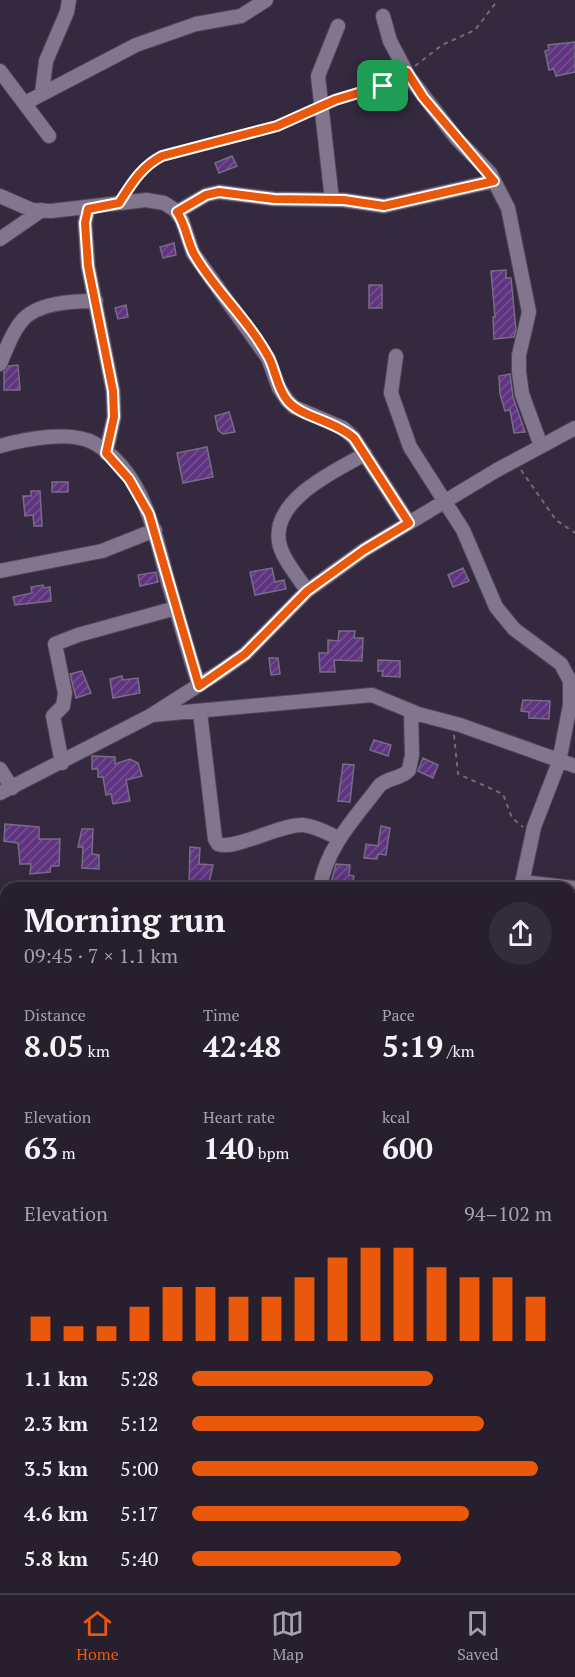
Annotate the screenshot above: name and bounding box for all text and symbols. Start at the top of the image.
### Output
pin [357,60,408,111]
icon: arrive [366,69,399,102]
text: Morning run [24,898,226,941]
button: share [489,902,552,965]
text: 09:45 · 7 × 1.1 km [24,942,178,969]
text: Distance [24,1004,86,1026]
text: Time [203,1004,240,1026]
text: Pace [382,1004,415,1026]
text: 8.05 [24,1026,84,1066]
text: 42:48 [203,1026,281,1066]
text: 5:19 [382,1026,443,1066]
text: km [84,1040,110,1062]
text: /km [443,1040,475,1062]
text: Elevation [24,1106,91,1128]
text: Heart rate [203,1106,275,1128]
text: kcal [382,1106,410,1128]
text: 63 [24,1128,58,1168]
text: 140 [203,1128,254,1168]
text: 600 [382,1128,433,1168]
text: m [58,1142,76,1164]
text: bpm [254,1142,289,1164]
text: Elevation [24,1200,108,1227]
text: 94–102 m [464,1200,552,1227]
text: 1.1 km [24,1365,88,1392]
text: 5:28 [120,1365,159,1392]
text: 2.3 km [24,1410,88,1437]
text: 5:12 [120,1410,159,1437]
text: 3.5 km [24,1455,88,1482]
text: 5:00 [120,1455,159,1482]
text: 4.6 km [24,1500,88,1527]
text: 5:17 [120,1500,159,1527]
text: 5.8 km [24,1545,88,1572]
text: 5:40 [120,1545,159,1572]
tab: Home [76,1607,119,1665]
tab: Map [271,1607,304,1665]
tab: Saved [457,1607,499,1665]

